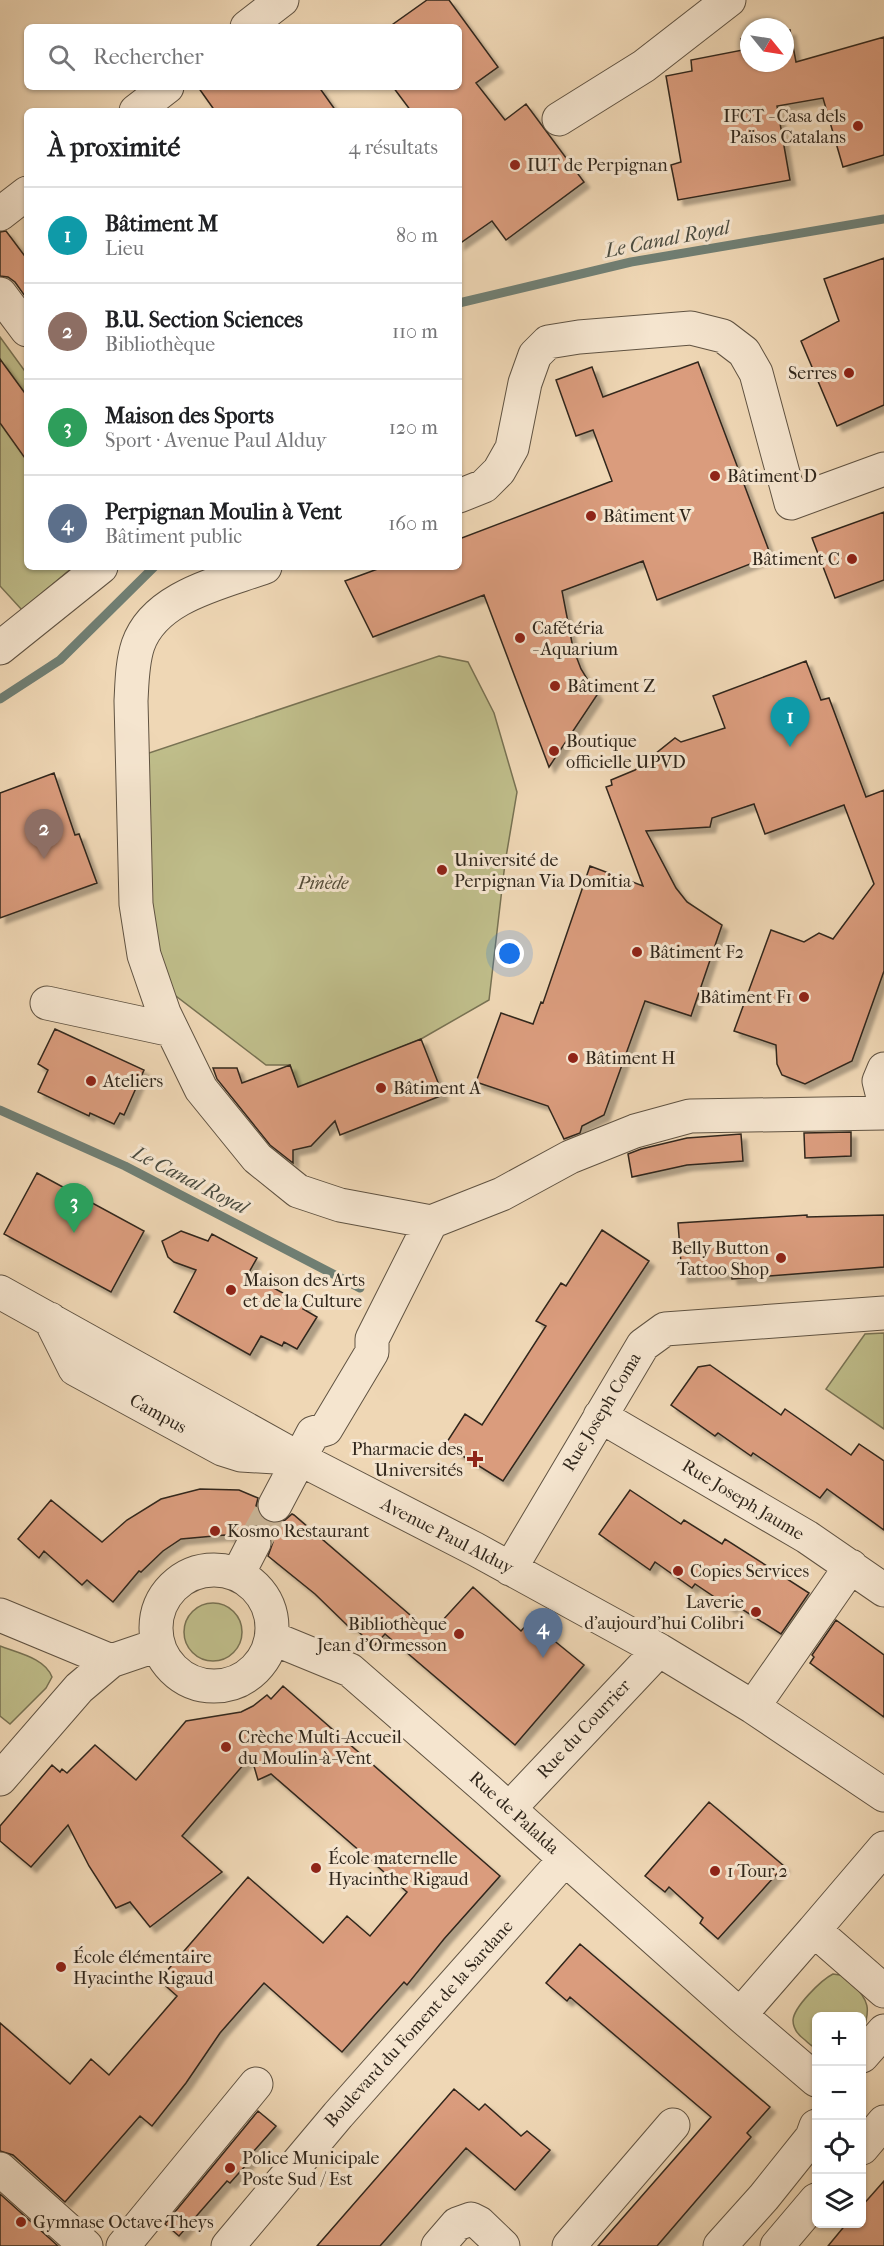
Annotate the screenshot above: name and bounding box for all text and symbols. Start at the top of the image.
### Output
north arrow [740,18,794,72]
search box [24,24,462,90]
icon: search [45,41,78,74]
text: Rechercher [93,44,204,70]
place label: IFCT - Casa dels Països Catalans [723,106,846,148]
marker: IFCT - Casa dels Països Catalans [851,119,865,133]
text: À proximité [48,132,180,163]
text: 4 résultats [349,136,438,159]
place label: IUT de Perpignan [527,155,668,176]
marker: IUT de Perpignan [508,158,522,172]
text: Bâtiment M [105,211,218,237]
water label: Le Canal Royal [601,215,733,263]
text: 1 [64,224,71,247]
text: 80 m [396,224,438,247]
text: Lieu [105,237,144,260]
text: B.U. Section Sciences [105,307,303,333]
text: 2 [62,320,73,343]
text: 110 m [392,320,438,343]
text: Bibliothèque [105,333,215,356]
place label: Serres [788,363,837,384]
marker: Serres [842,366,856,380]
text: Maison des Sports [105,403,274,429]
text: 3 [63,416,72,439]
text: 120 m [389,416,438,439]
text: Sport · Avenue Paul Alduy [105,429,326,452]
place label: Bâtiment D [727,466,817,487]
marker: Bâtiment D [708,469,722,483]
text: Perpignan Moulin à Vent [105,499,342,525]
place label: Bâtiment V [603,506,692,527]
marker: Bâtiment V [584,509,598,523]
text: 4 [62,512,73,535]
text: 160 m [388,512,438,535]
text: Bâtiment public [105,525,242,548]
place label: Bâtiment C [752,549,840,570]
marker: Bâtiment C [845,552,859,566]
place label: Cafétéria - Aquarium [532,618,618,660]
marker: Cafétéria - Aquarium [513,631,527,645]
place label: Bâtiment Z [567,676,655,697]
marker: Bâtiment Z [548,679,562,693]
pin: 1 [770,698,810,747]
place label: Boutique officielle UPVD [566,731,686,773]
marker: Boutique officielle UPVD [547,744,561,758]
pin: 2 [24,810,63,859]
place label: Université de Perpignan Via Domitia [454,850,632,892]
marker: Université de Perpignan Via Domitia [435,863,449,877]
park label: Pinède [297,873,349,894]
your location [495,939,524,968]
place label: Bâtiment F2 [649,942,744,963]
marker: Bâtiment F2 [630,945,644,959]
place label: Bâtiment F1 [700,987,792,1008]
marker: Bâtiment F1 [797,990,811,1004]
place label: Bâtiment H [585,1048,675,1069]
marker: Bâtiment H [566,1051,580,1065]
place label: Ateliers [102,1071,163,1092]
marker: Ateliers [84,1074,98,1088]
place label: Bâtiment A [393,1078,481,1099]
marker: Bâtiment A [374,1081,388,1095]
water label: Le Canal Royal [127,1140,253,1220]
pin: 3 [54,1184,94,1233]
place label: Belly Button Tattoo Shop [671,1238,770,1280]
marker: Belly Button Tattoo Shop [774,1251,788,1265]
place label: Maison des Arts et de la Culture [243,1270,365,1312]
marker: Maison des Arts et de la Culture [224,1283,238,1297]
street label: Rue Joseph Coma [558,1348,646,1475]
street label: Campus [126,1390,190,1438]
place label: Pharmacie des Universités [352,1439,463,1481]
marker: Pharmacie des Universités [468,1452,482,1466]
street label: Rue Joseph Jaume [678,1455,808,1545]
street label: Avenue Paul Alduy [376,1493,518,1579]
place label: Kosmo Restaurant [227,1521,370,1542]
marker: Kosmo Restaurant [208,1524,222,1538]
place label: Copies Services [690,1561,809,1582]
marker: Copies Services [671,1564,685,1578]
place label: Laverie d'aujourd'hui Colibri [584,1592,745,1634]
marker: Laverie d'aujourd'hui Colibri [749,1605,763,1619]
pin: 4 [524,1608,562,1658]
place label: Bibliothèque Jean d'Ormesson [315,1614,448,1656]
marker: Bibliothèque Jean d'Ormesson [452,1627,466,1641]
street label: Rue du Courrier [533,1675,635,1783]
place label: Crèche Multi-Accueil du Moulin-à-Vent [238,1727,402,1769]
marker: Crèche Multi-Accueil du Moulin-à-Vent [219,1740,233,1754]
street label: Rue de Palalda [465,1767,564,1859]
place label: École maternelle Hyacinthe Rigaud [328,1847,469,1890]
marker: École maternelle Hyacinthe Rigaud [309,1861,323,1875]
place label: 1 Tour 2 [727,1861,788,1882]
marker: 1 Tour 2 [708,1864,722,1878]
street label: Boulevard du Foment de la Sardane [320,1916,518,2132]
place label: École élémentaire Hyacinthe Rigaud [73,1946,214,1989]
marker: École élémentaire Hyacinthe Rigaud [54,1960,68,1974]
map controls [812,2012,866,2228]
button: + [812,2012,866,2066]
button: − [812,2066,866,2120]
button: locate [812,2120,866,2174]
place label: Police Municipale Poste Sud / Est [242,2148,380,2190]
marker: Police Municipale Poste Sud / Est [223,2161,237,2175]
button: layers [812,2174,866,2228]
place label: Gymnase Octave Theys [33,2212,214,2233]
marker: Gymnase Octave Theys [14,2215,28,2229]

